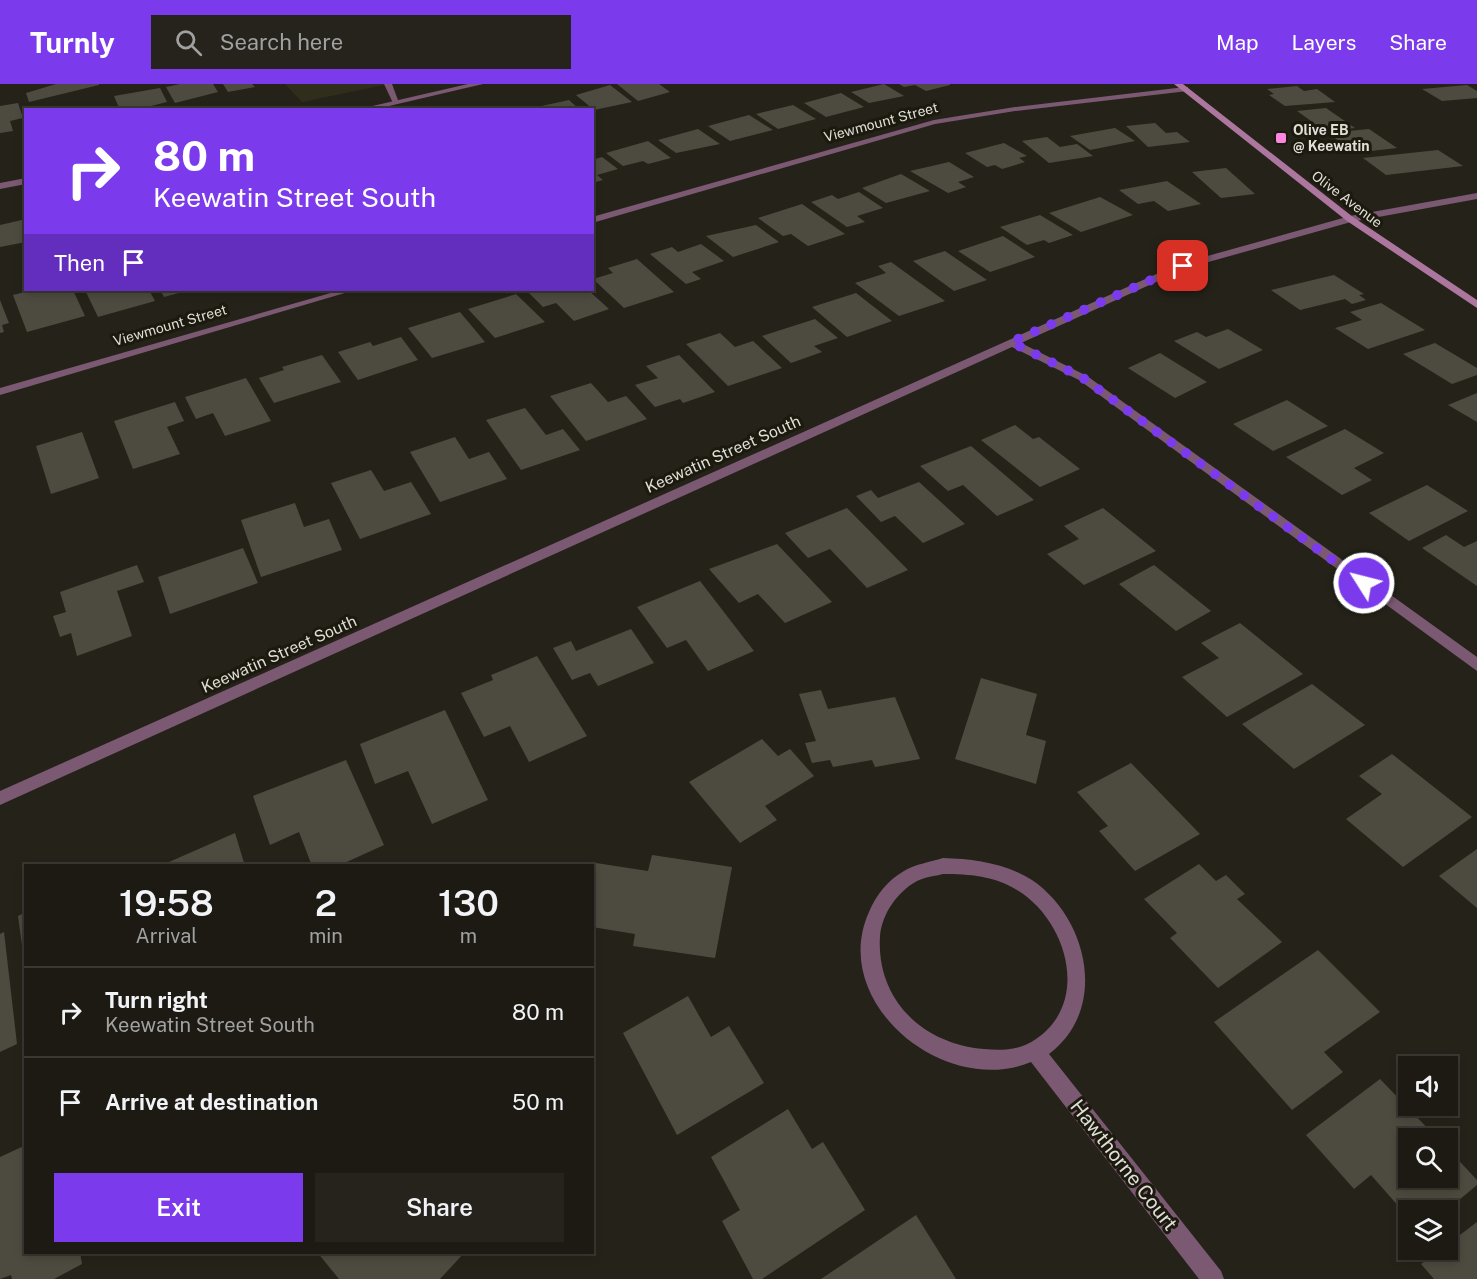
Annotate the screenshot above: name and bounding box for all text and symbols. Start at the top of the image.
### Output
search box [151,15,571,69]
text: Turnly [30,26,115,59]
icon: search [172,26,205,59]
text: Search here [220,29,343,55]
text: Map [1216,30,1259,55]
text: Layers [1292,30,1356,55]
text: Share [1389,30,1447,55]
street label: Viewmount Street [822,99,940,145]
place label: Olive EB @ Keewatin [1293,122,1370,154]
text: 80 m [153,131,255,180]
marker: Olive EB @ Keewatin [1274,131,1288,145]
icon: right [54,132,132,210]
street label: Olive Avenue [1309,167,1385,231]
text: Keewatin Street South [153,181,436,213]
pin [1157,240,1208,291]
icon: arrive [117,246,150,279]
icon: arrive [1166,249,1199,282]
text: Then [54,250,105,276]
street label: Viewmount Street [111,301,229,349]
street label: Keewatin Street South [642,411,804,497]
position arrow [1332,551,1396,615]
street label: Keewatin Street South [198,611,360,697]
text: 19:58 [119,882,214,924]
text: 2 [315,882,337,924]
text: 130 [438,882,499,924]
text: Arrival [136,924,197,948]
text: min [309,924,343,948]
text: m [460,924,477,948]
text: Turn right [105,987,208,1013]
icon: right [54,996,87,1029]
text: 80 m [512,999,564,1025]
text: Keewatin Street South [105,1013,315,1037]
map controls [1398,1056,1458,1260]
button: sound [1398,1056,1458,1116]
icon: arrive [54,1086,87,1119]
text: Arrive at destination [105,1089,318,1115]
text: 50 m [512,1089,564,1115]
street label: Hawthorne Court [1065,1095,1183,1235]
button: search [1398,1128,1458,1188]
button: Exit [54,1173,303,1242]
button: Share [315,1173,564,1242]
button: layers [1398,1200,1458,1260]

